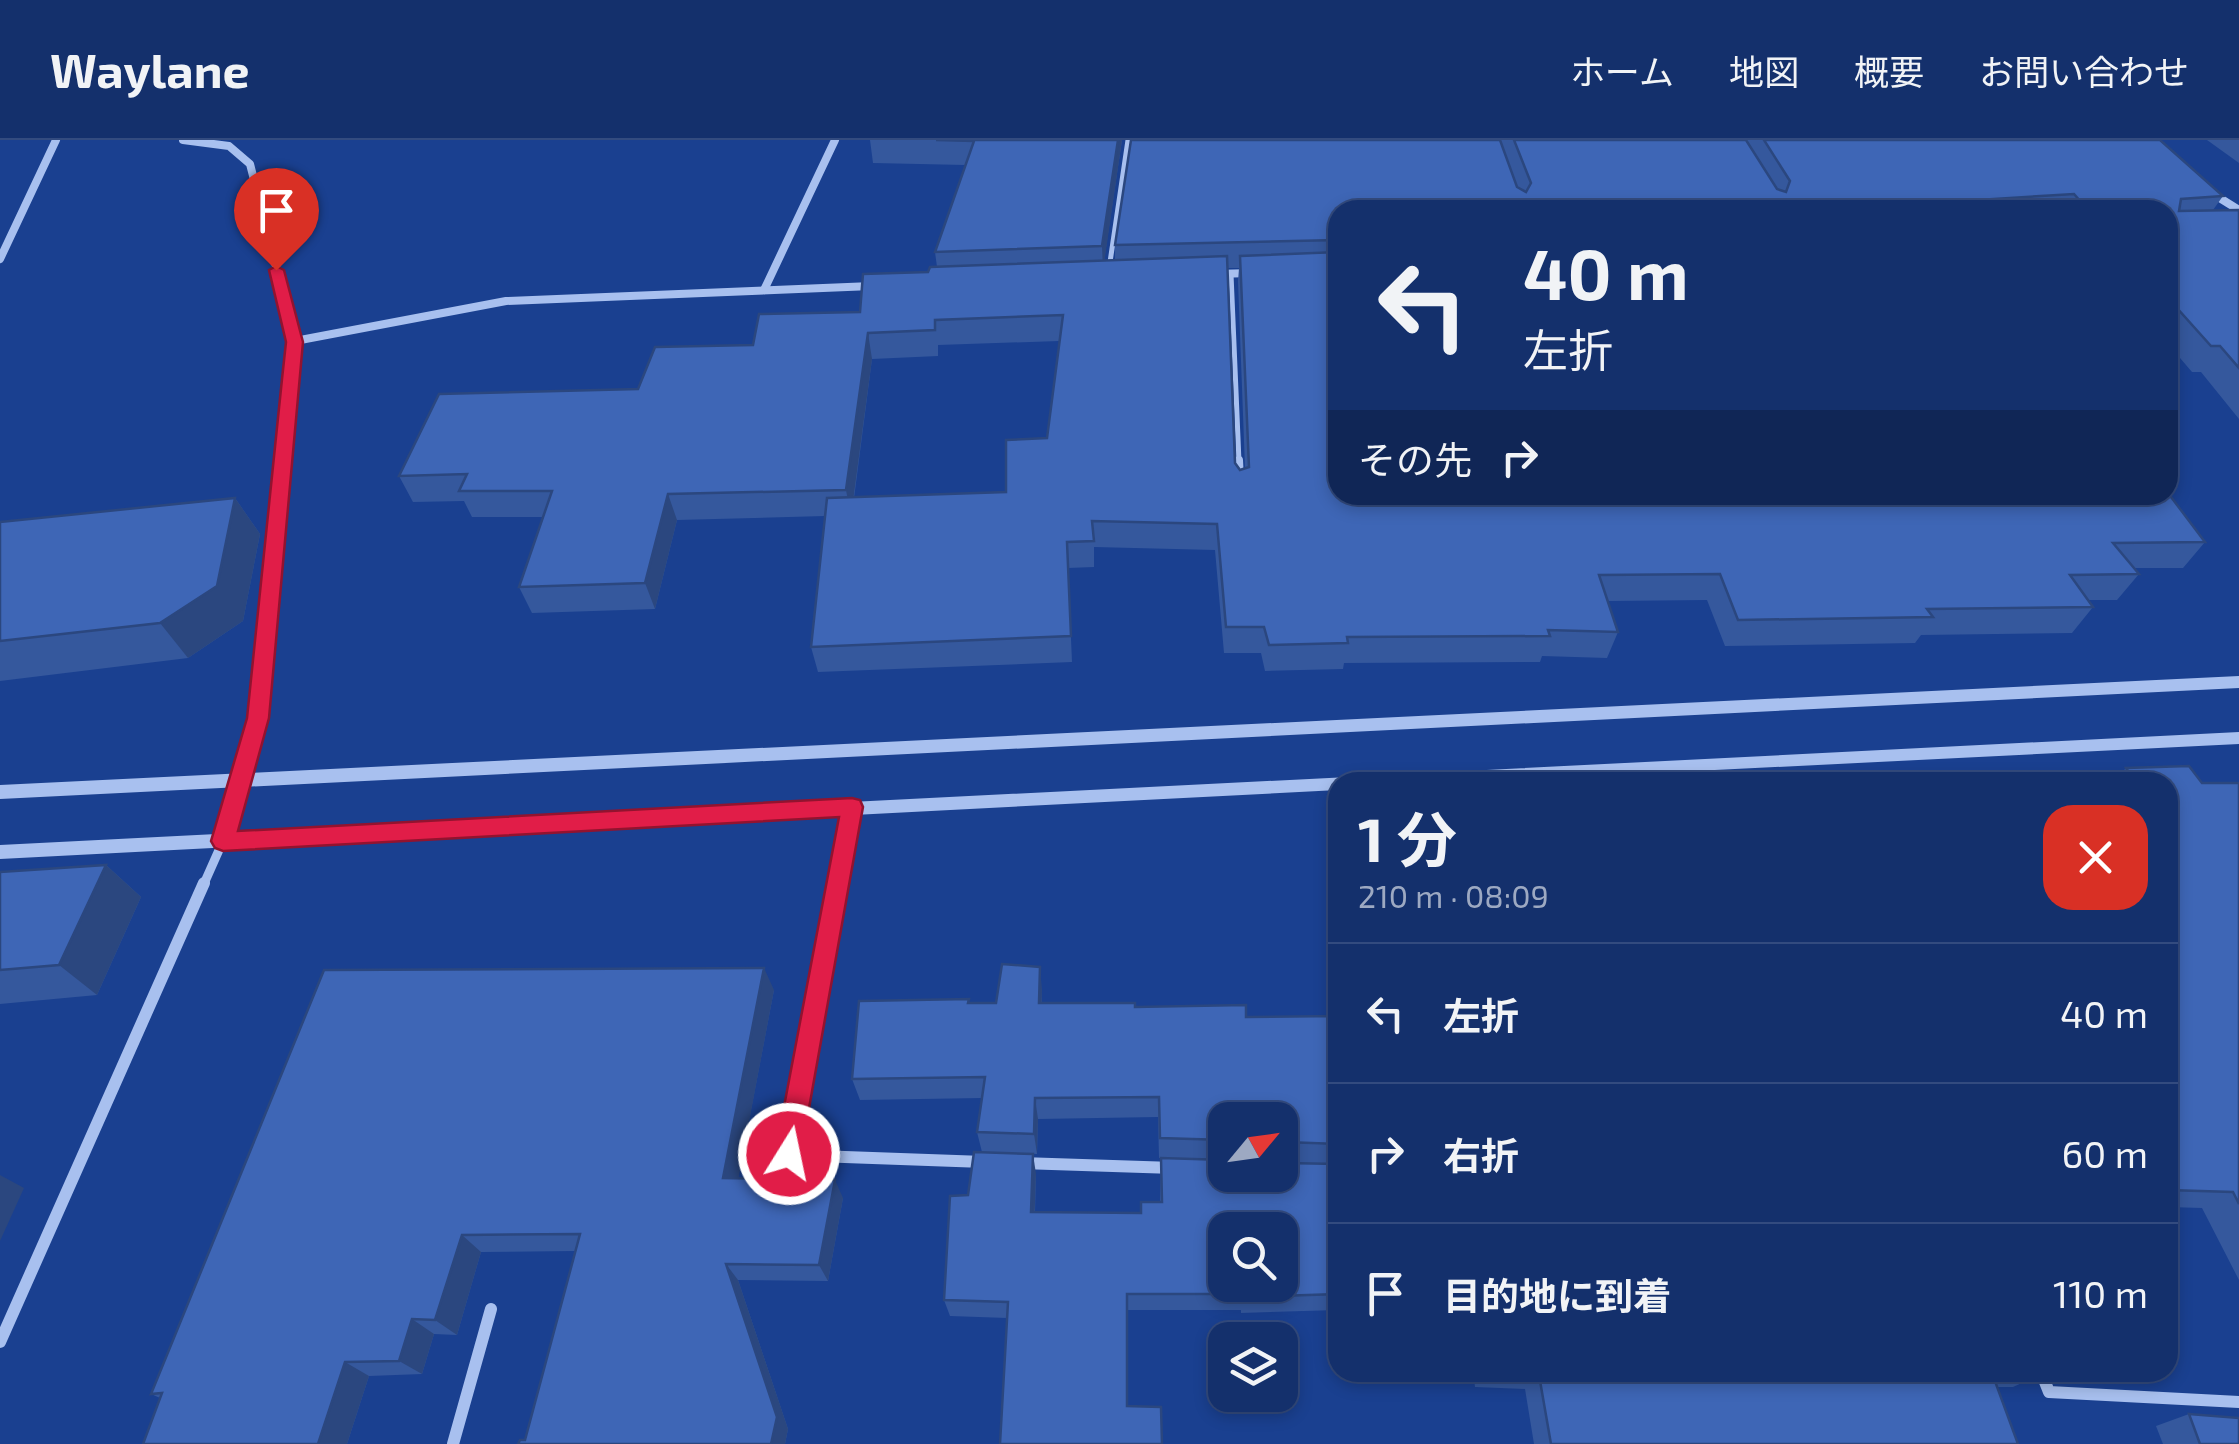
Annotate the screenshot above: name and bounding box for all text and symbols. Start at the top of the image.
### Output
text: Waylane [50,40,250,98]
text: ホーム [1570,50,1674,92]
text: 地図 [1729,50,1799,92]
text: 概要 [1854,50,1924,92]
text: お問い合わせ [1979,50,2189,92]
pin [234,168,319,271]
icon: arrive [249,183,304,238]
text: 40 m [1523,230,1689,314]
icon: left [1358,240,1488,370]
text: 左折 [1523,322,1613,376]
icon: right [1492,430,1547,485]
text: その先 [1358,436,1472,482]
text: 1 分 [1358,802,1457,874]
button: close [2043,805,2148,910]
text: 210 m · 08:09 [1358,876,1549,914]
icon: left [1358,986,1413,1041]
text: 40 m [2060,990,2148,1036]
text: 左折 [1443,992,1519,1038]
position arrow [737,1102,841,1206]
north arrow [1208,1102,1298,1192]
map controls [1208,1102,1298,1412]
icon: right [1358,1126,1413,1181]
text: 60 m [2062,1130,2148,1176]
text: 右折 [1443,1132,1519,1178]
button: search [1208,1212,1298,1302]
icon: arrive [1358,1266,1413,1321]
text: 110 m [2053,1270,2148,1316]
text: 目的地に到着 [1443,1272,1671,1318]
button: layers [1208,1322,1298,1412]

